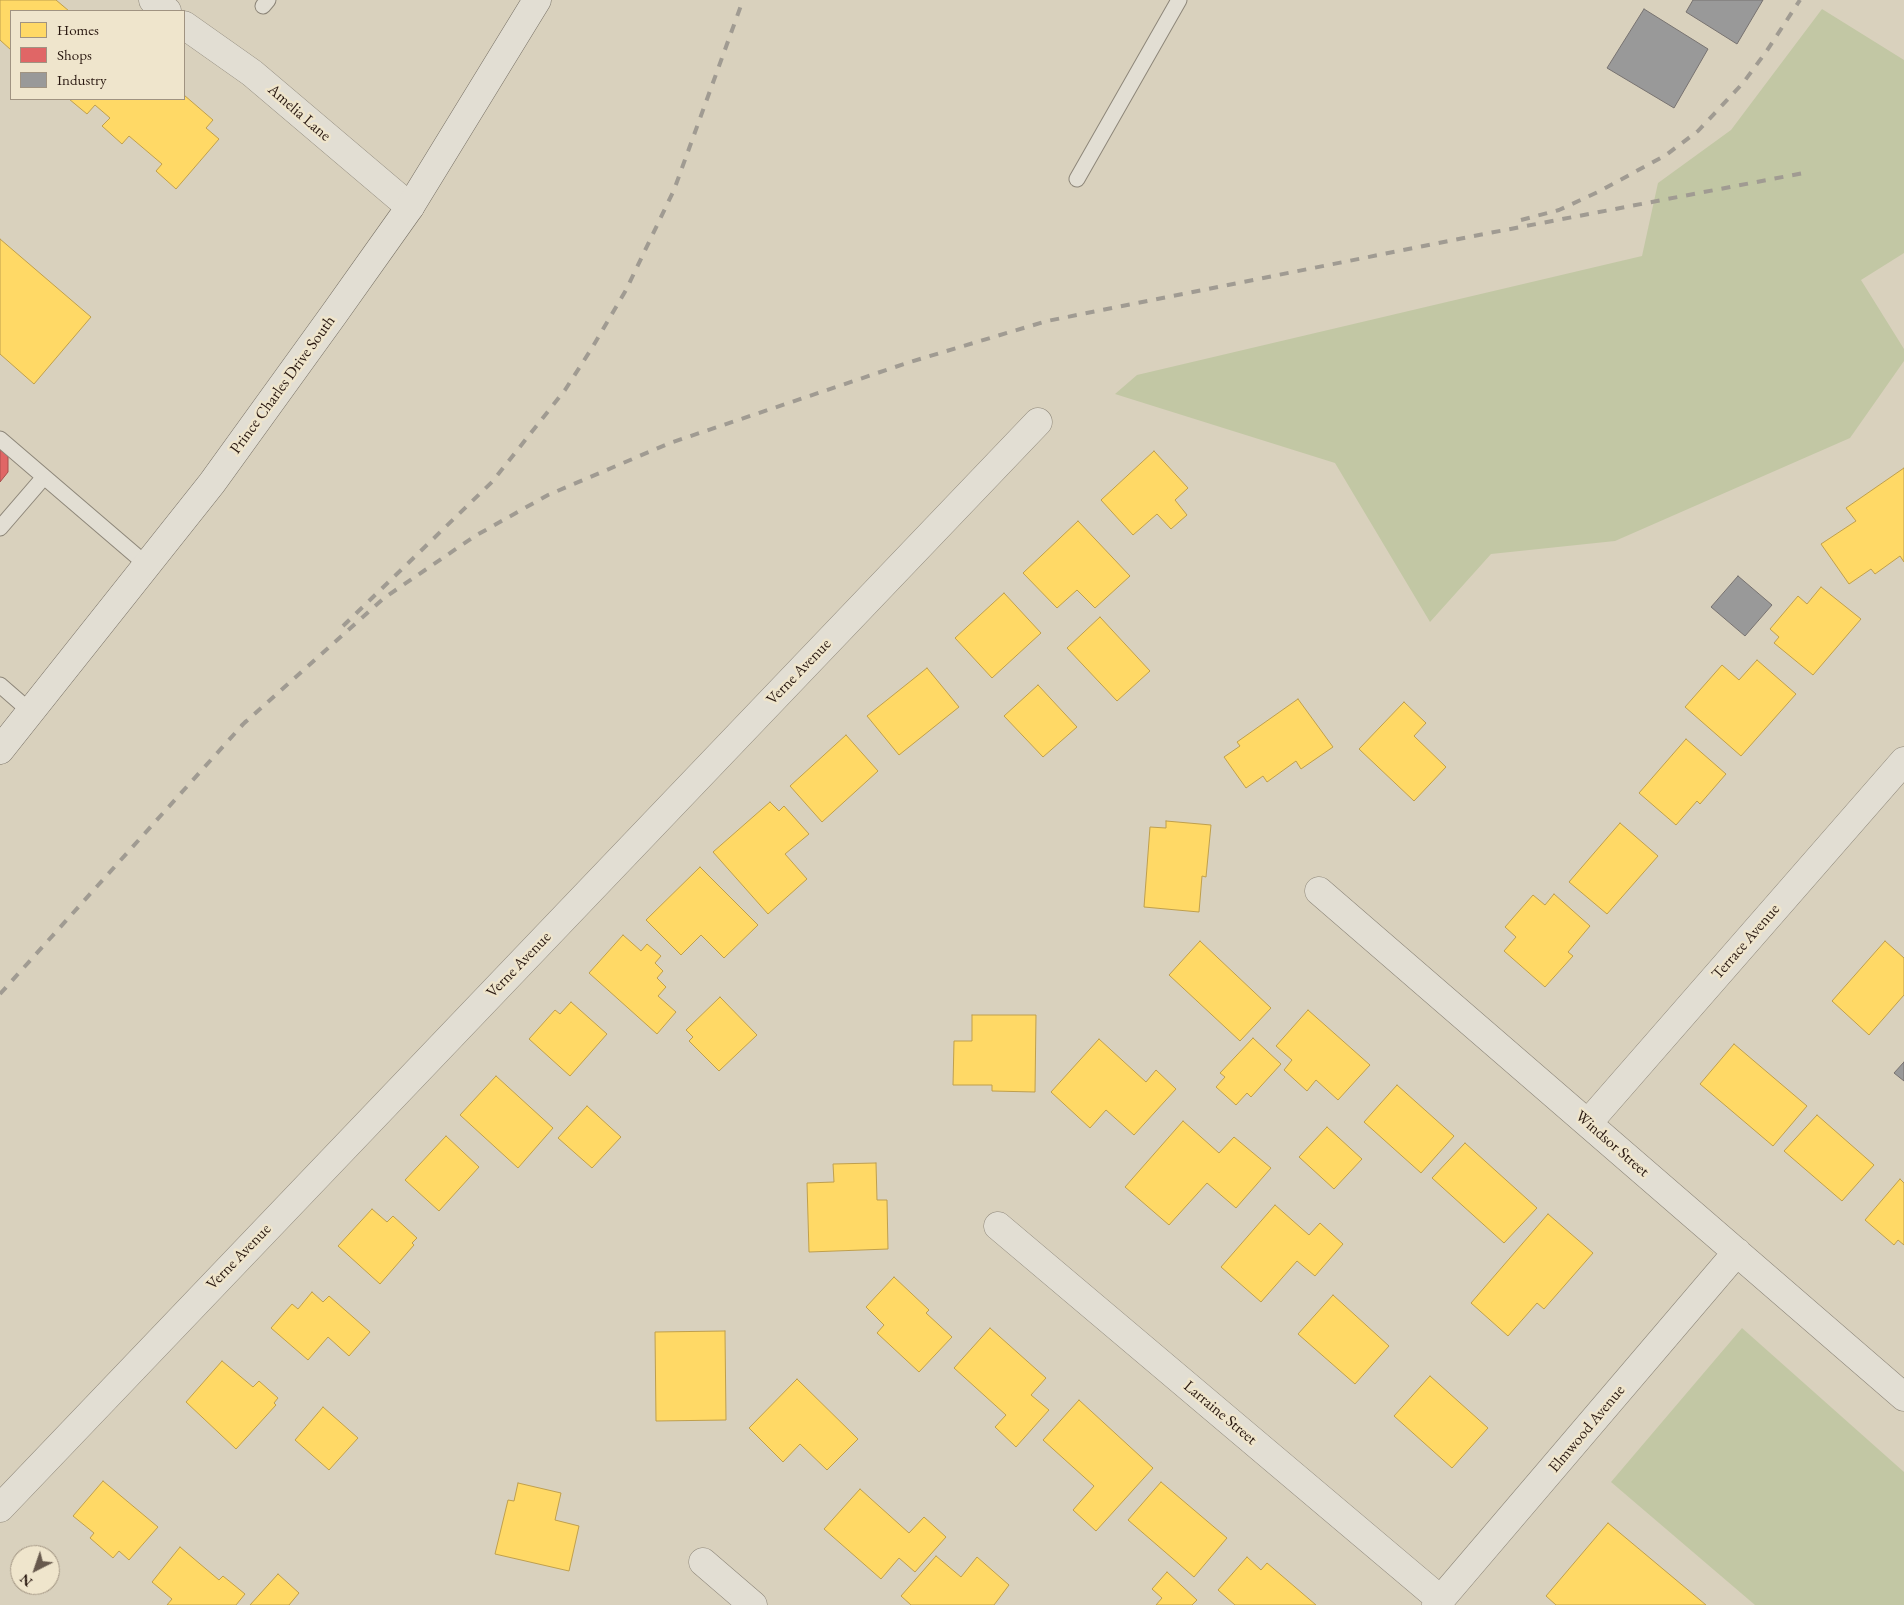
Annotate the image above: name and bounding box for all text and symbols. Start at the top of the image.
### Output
legend [10,10,185,100]
text: Homes [57,20,99,39]
text: Shops [57,45,92,64]
text: Industry [57,70,107,89]
street label: Amelia Lane [263,80,335,146]
street label: Prince Charles Drive South [226,312,340,458]
street label: Verne Avenue [763,635,835,709]
street label: Terrace Avenue [1708,900,1784,984]
street label: Verne Avenue [483,928,555,1002]
street label: Windsor Street [1571,1107,1653,1181]
street label: Verne Avenue [203,1220,275,1294]
street label: Larraine Street [1179,1377,1261,1449]
street label: Elmwood Avenue [1545,1381,1629,1477]
north arrow [10,1545,60,1595]
text: N [16,1570,36,1591]

